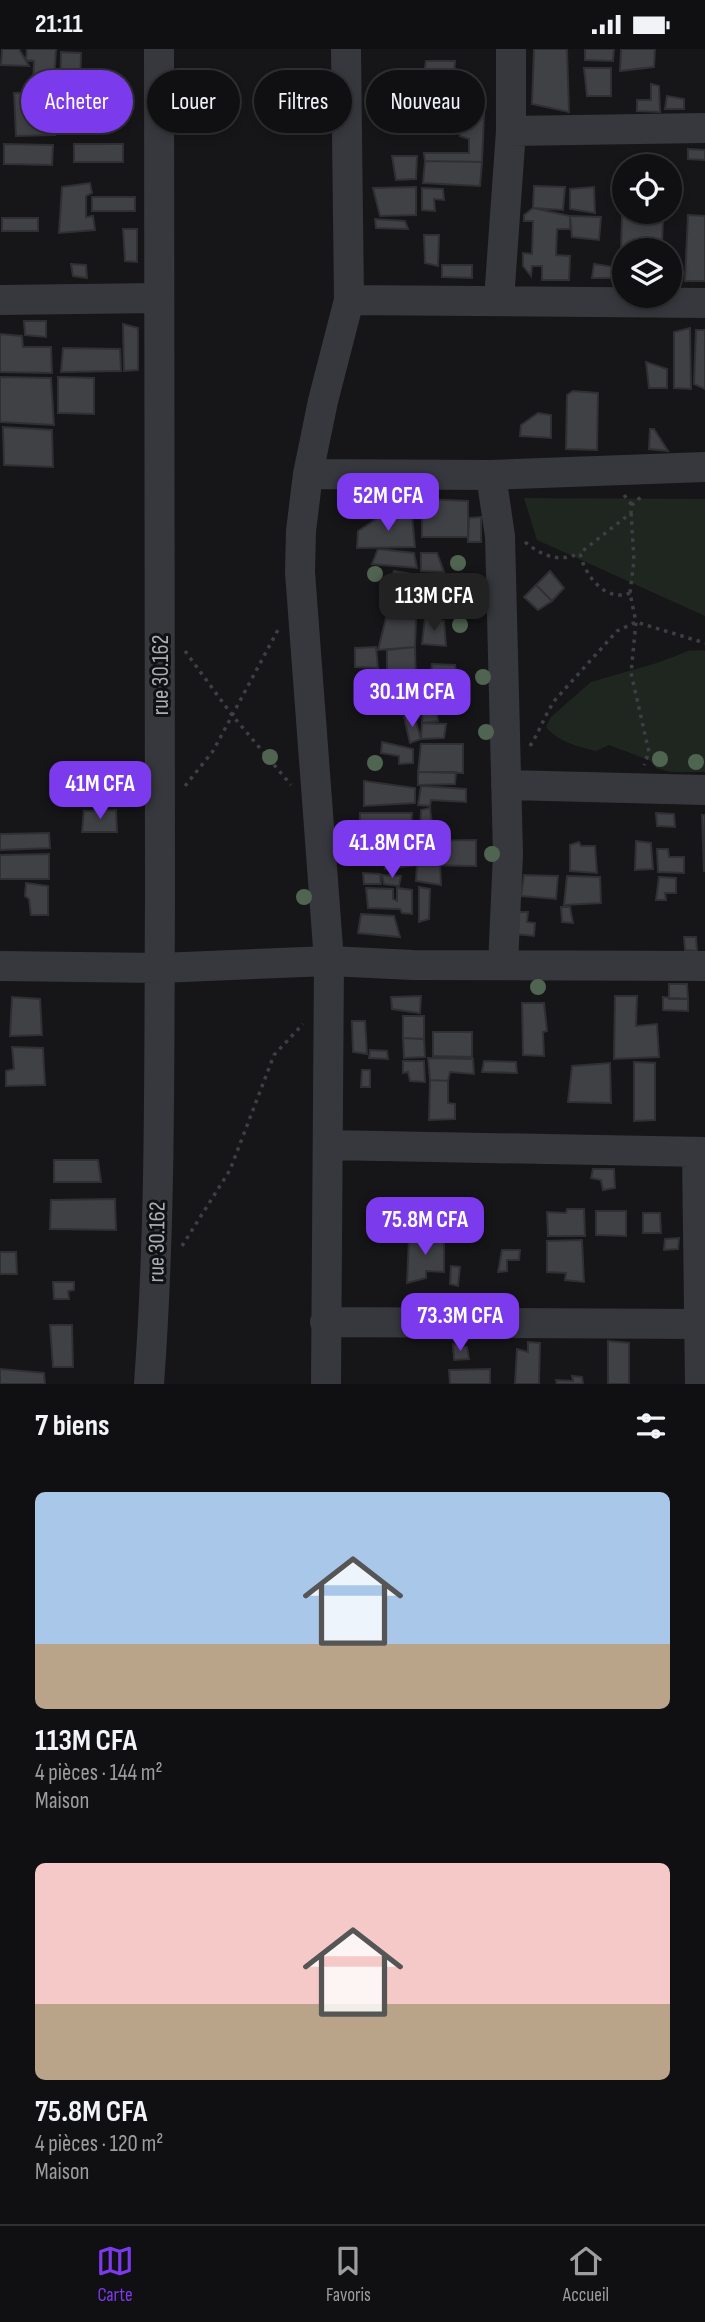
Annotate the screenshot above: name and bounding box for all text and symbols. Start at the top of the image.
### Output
text: 21:11 [35,9,83,40]
chip: Acheter [21,70,133,133]
chip: Louer [147,70,240,133]
chip: Filtres [254,70,352,133]
chip: Nouveau [366,70,485,133]
map controls [612,154,682,308]
button: locate [612,154,682,224]
button: layers [612,238,682,308]
pin: 52M CFA [323,473,453,533]
text: 52M CFA [353,482,423,510]
pin: 113M CFA [362,573,506,633]
text: 113M CFA [395,582,473,610]
street label: rue 30.162 [147,635,175,715]
pin: 30.1M CFA [332,669,492,729]
text: 30.1M CFA [369,678,455,706]
pin: 41M CFA [35,761,165,821]
text: 41M CFA [65,770,135,798]
pin: 41.8M CFA [312,821,472,880]
text: 41.8M CFA [349,829,435,857]
pin: 75.8M CFA [345,1197,505,1257]
street label: rue 30.162 [142,1201,172,1283]
text: 75.8M CFA [382,1206,468,1234]
pin: 73.3M CFA [380,1293,540,1353]
text: 73.3M CFA [417,1302,503,1330]
icon: filters [632,1407,670,1445]
text: 7 biens [35,1408,110,1444]
icon: home [290,1538,416,1664]
text: 113M CFA [35,1723,137,1759]
text: 4 pièces · 144 m² [35,1759,163,1787]
text: Maison [35,1787,89,1815]
icon: home [290,1909,416,2035]
text: 75.8M CFA [35,2094,147,2130]
text: 4 pièces · 120 m² [35,2130,163,2158]
text: Maison [35,2158,89,2186]
tab: Carte [96,2242,134,2307]
tab: Favoris [326,2242,371,2307]
tab: Accueil [563,2242,609,2307]

